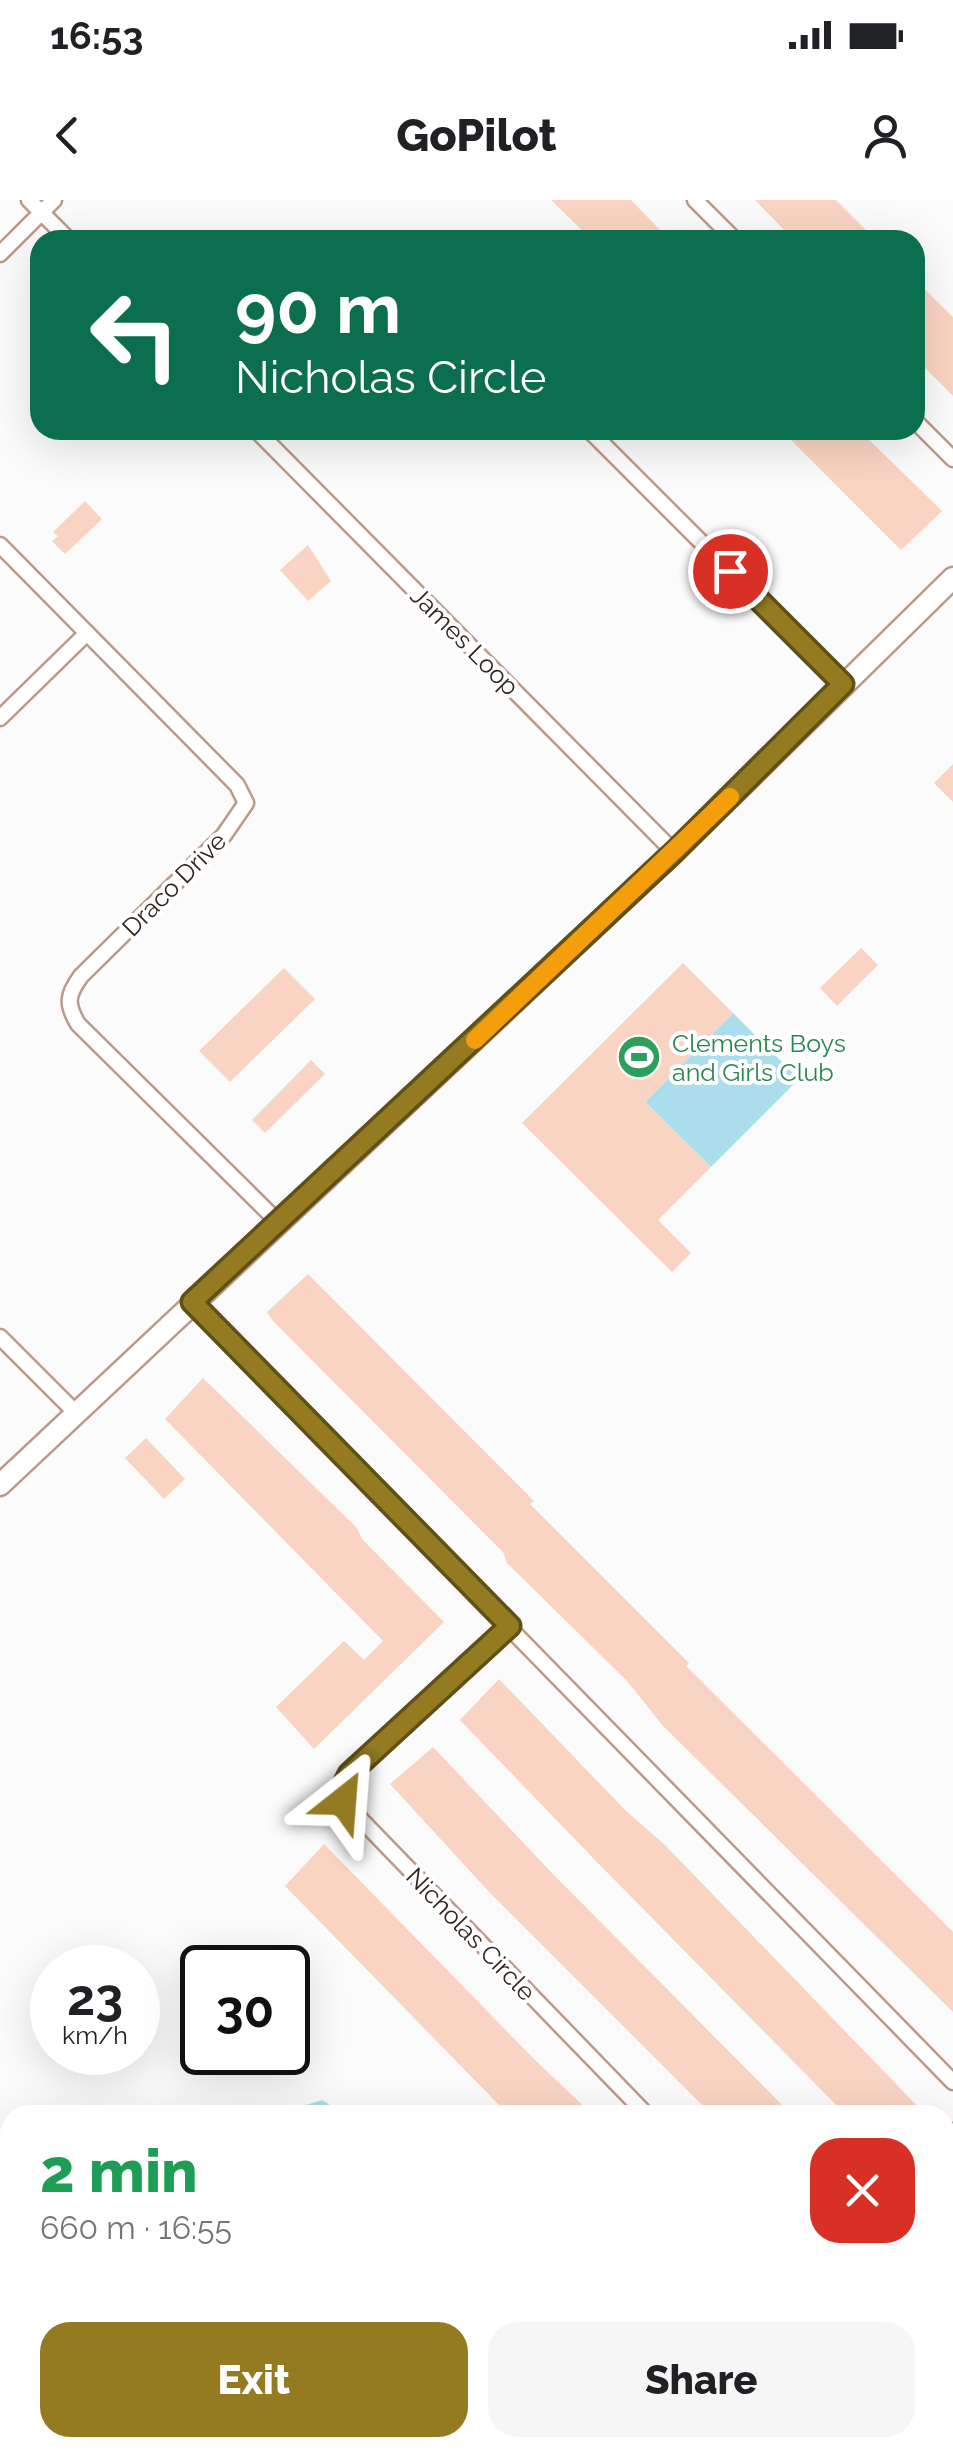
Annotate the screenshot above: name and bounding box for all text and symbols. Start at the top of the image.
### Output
text: 16:53 [50,13,143,58]
icon: back [40,108,95,163]
icon: person [858,108,913,163]
text: GoPilot [396,109,557,162]
text: 90 m [235,267,401,349]
icon: left [70,270,200,400]
text: Nicholas Circle [235,351,546,404]
pin [688,529,773,614]
icon: arrive [703,544,758,599]
street label: James Loop [405,581,525,701]
street label: Draco Drive [116,826,232,942]
place label: Clements Boys and Girls Club [672,1028,846,1087]
sports icon: Clements Boys and Girls Club [616,1034,662,1080]
position arrow [291,1749,395,1853]
street label: Nicholas Circle [400,1861,542,2007]
speed limit sign: 30 [180,1945,310,2075]
text: 23 [67,1968,123,2027]
text: km/h [62,2020,128,2050]
text: 2 min [40,2136,198,2206]
button: close [810,2138,915,2243]
text: 660 m · 16:55 [40,2209,232,2246]
button: Exit [40,2322,468,2437]
button: Share [488,2322,915,2437]

